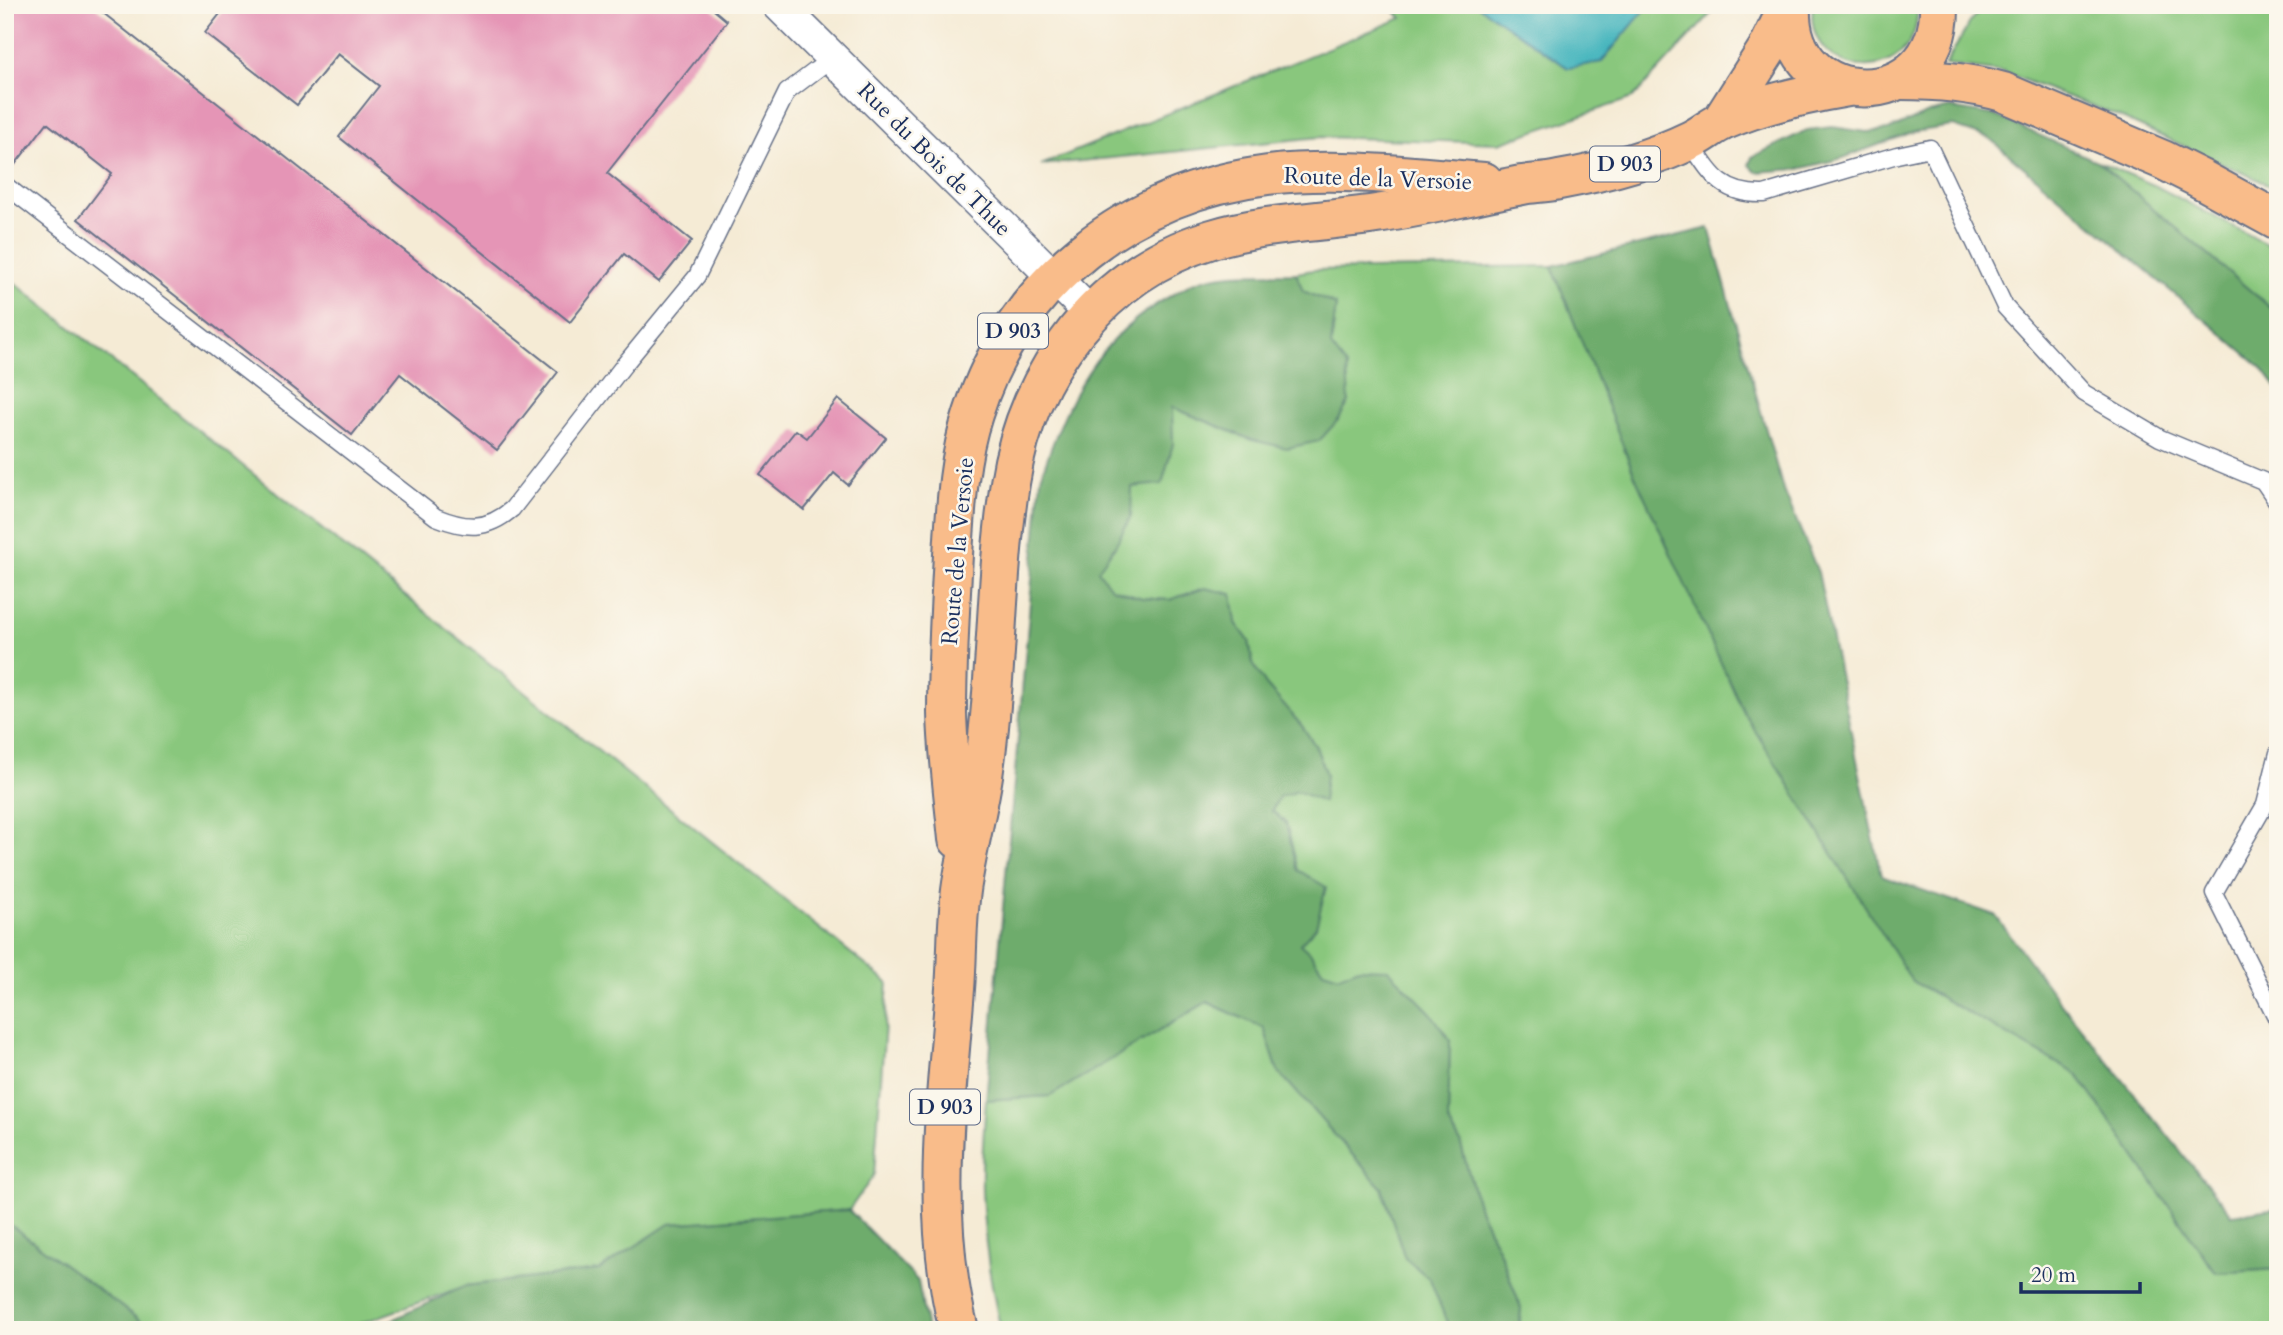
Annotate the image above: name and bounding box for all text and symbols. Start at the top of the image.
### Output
street label: Rue du Bois de Thue [851,76,1018,243]
road number: D 903 [1590,146,1660,182]
street label: Route de la Versoie [1283,160,1473,197]
road number: D 903 [978,314,1048,348]
street label: Route de la Versoie [934,456,981,646]
road number: D 903 [910,1090,980,1124]
scale bar [2021,1251,2140,1295]
text: 20 m [2031,1261,2076,1290]

